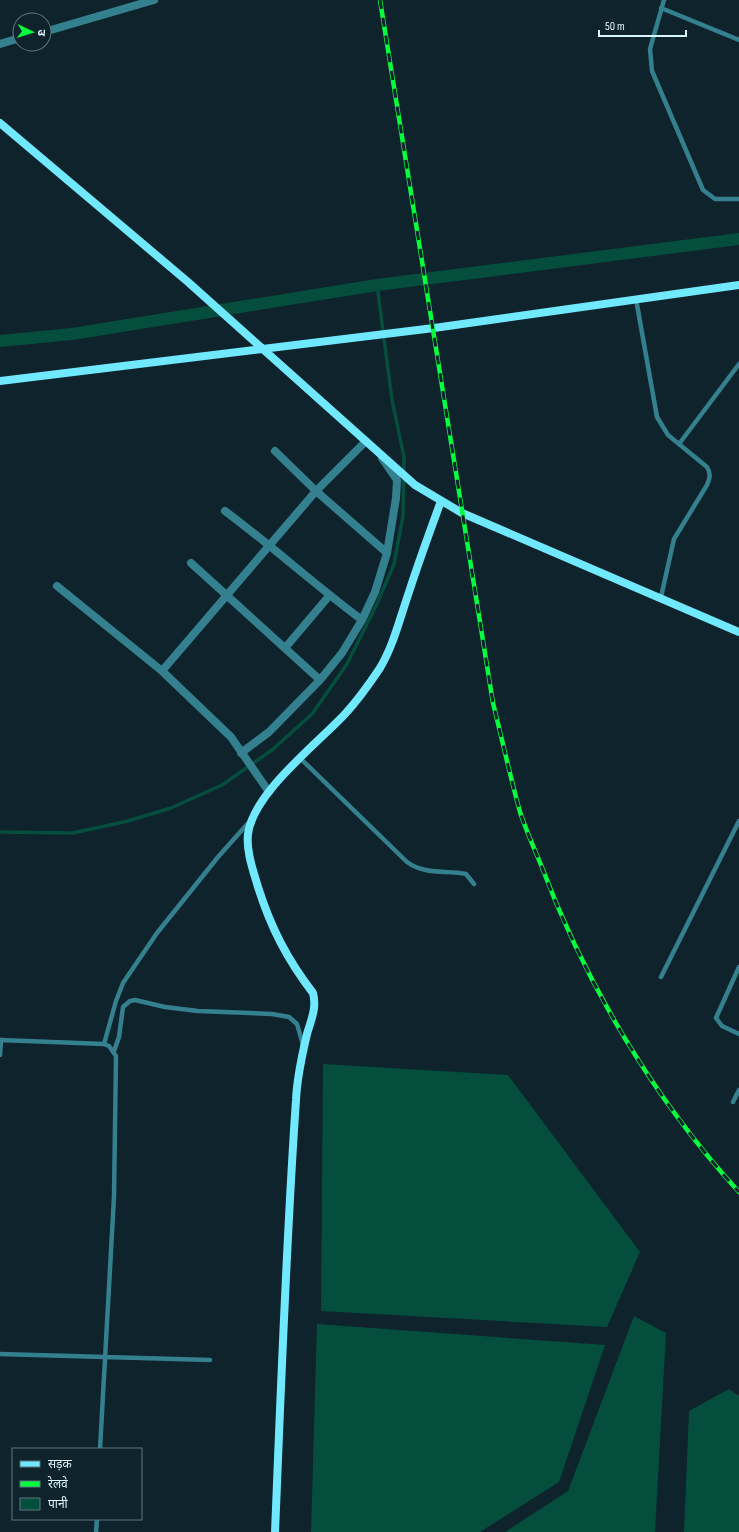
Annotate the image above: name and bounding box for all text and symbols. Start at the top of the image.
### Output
north arrow [12,12,52,52]
scale bar [599,12,686,38]
text: 50 m [605,19,625,34]
text: उ [35,29,48,37]
legend [12,1448,142,1520]
text: सड़क [48,1457,73,1472]
text: रेलवे [48,1476,68,1492]
text: पानी [48,1496,69,1512]

